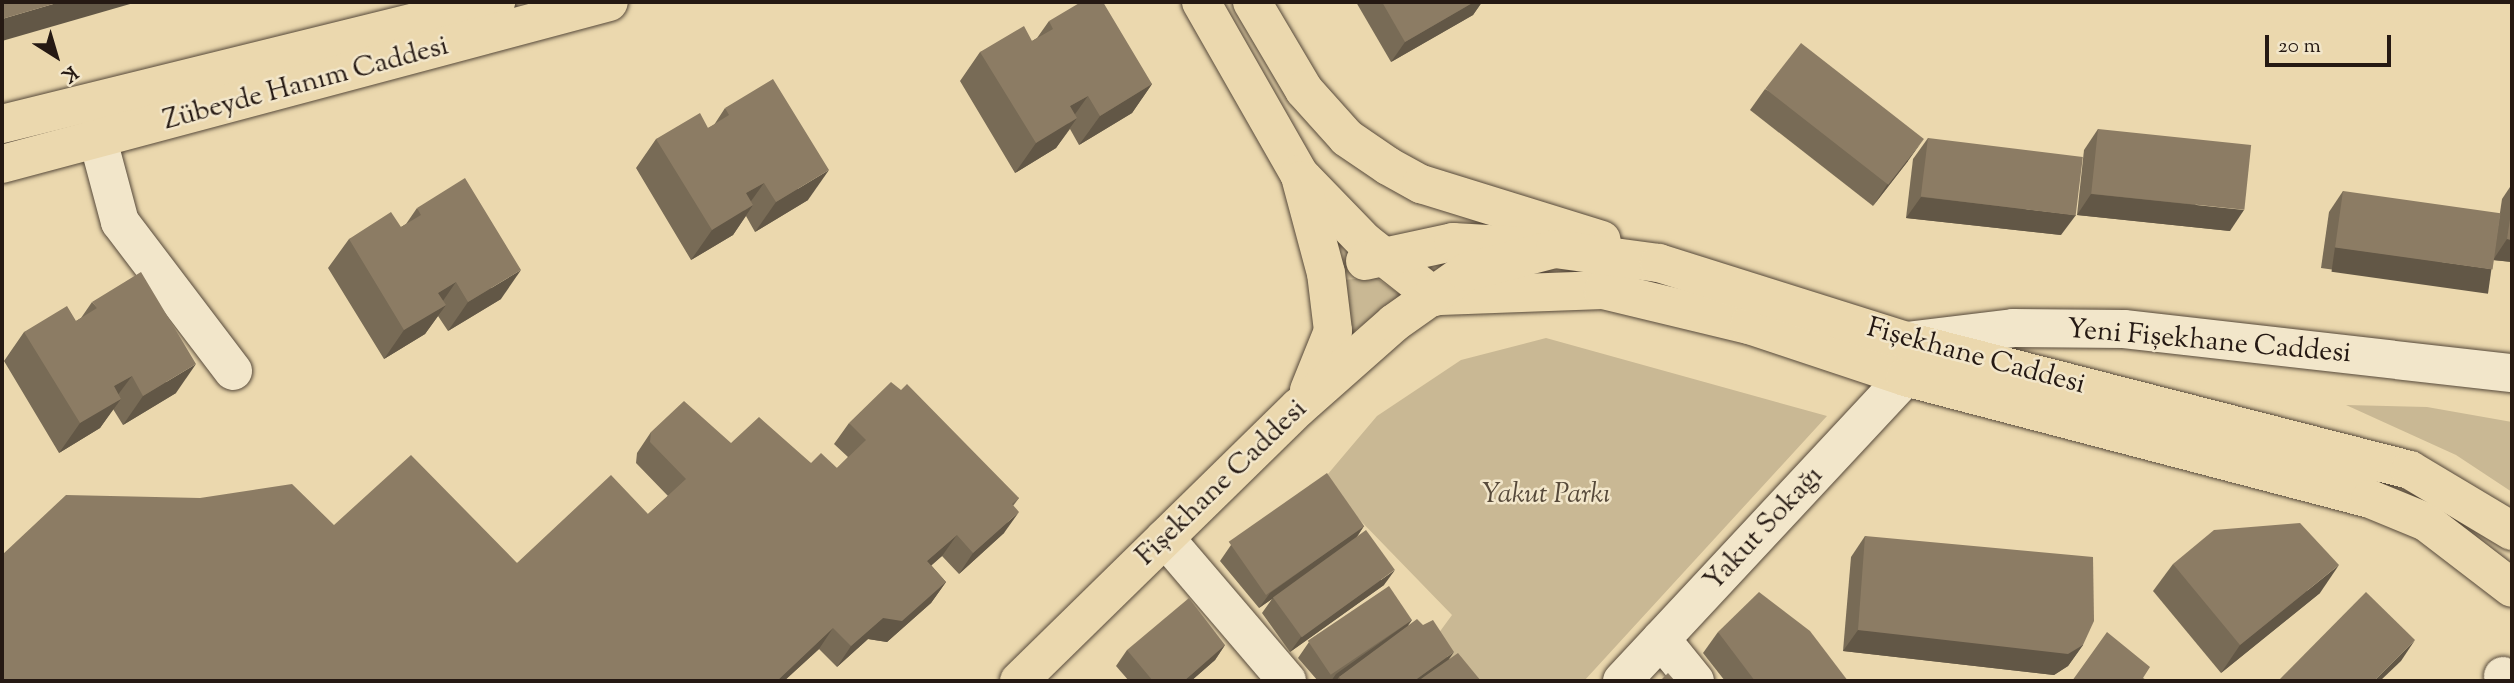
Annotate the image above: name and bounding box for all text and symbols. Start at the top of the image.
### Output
north arrow [21,21,91,91]
scale bar [2269,21,2395,65]
street label: Zübeyde Hanım Caddesi [160,30,452,138]
text: 20 m [2278,32,2321,62]
text: K [55,58,83,88]
street label: Fişekhane Caddesi [1863,312,2089,402]
street label: Yeni Fişekhane Caddesi [2065,313,2353,371]
street label: Fişekhane Caddesi [1130,393,1314,573]
street label: Yakut Sokağı [1698,460,1830,598]
park label: Yakut Parkı [1482,478,1610,512]

